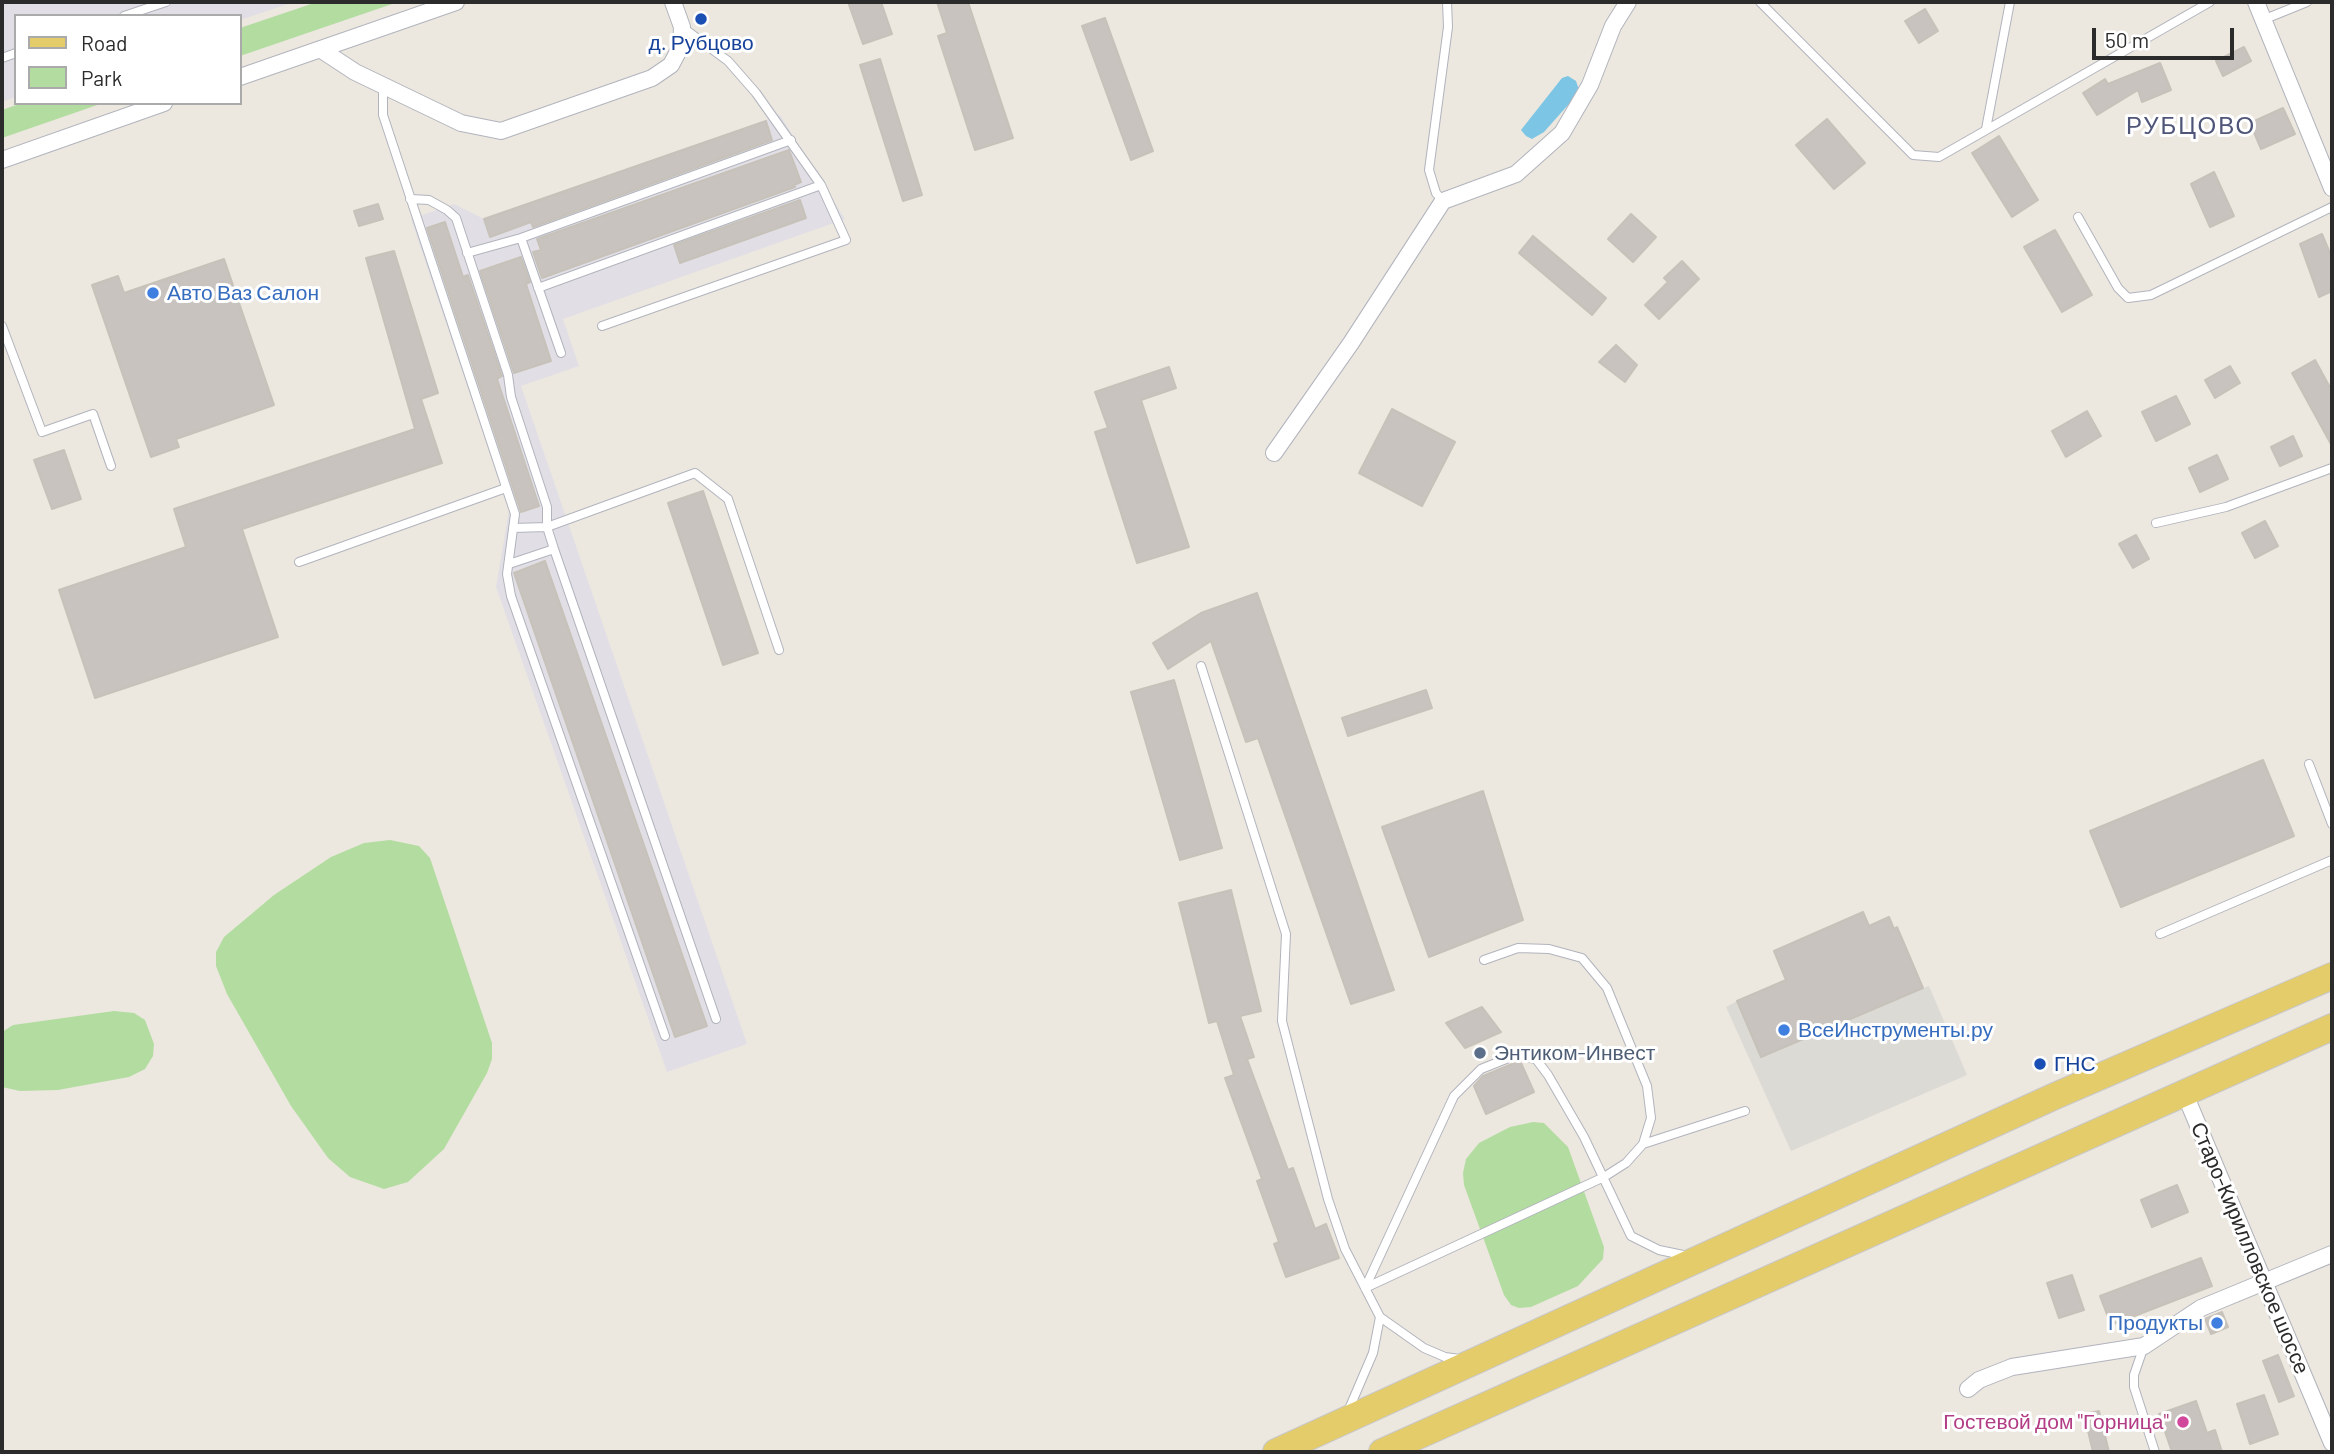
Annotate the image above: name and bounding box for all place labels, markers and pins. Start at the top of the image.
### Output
marker: д. Рубцово [693,11,709,27]
place label: д. Рубцово [648,30,754,56]
place label: Авто Ваз Салон [167,280,319,306]
marker: Авто Ваз Салон [145,285,161,301]
place label: ВсеИнструменты.ру [1798,1017,1993,1043]
marker: ВсеИнструменты.ру [1776,1022,1792,1038]
place label: Энтиком-Инвест [1494,1040,1655,1066]
marker: Энтиком-Инвест [1472,1045,1488,1061]
place label: ГНС [2054,1051,2096,1077]
marker: ГНС [2032,1056,2048,1072]
place label: Продукты [2108,1310,2203,1336]
marker: Продукты [2209,1315,2225,1331]
place label: Гостевой дом "Горница" [1943,1409,2169,1435]
marker: Гостевой дом "Горница" [2175,1414,2191,1430]

